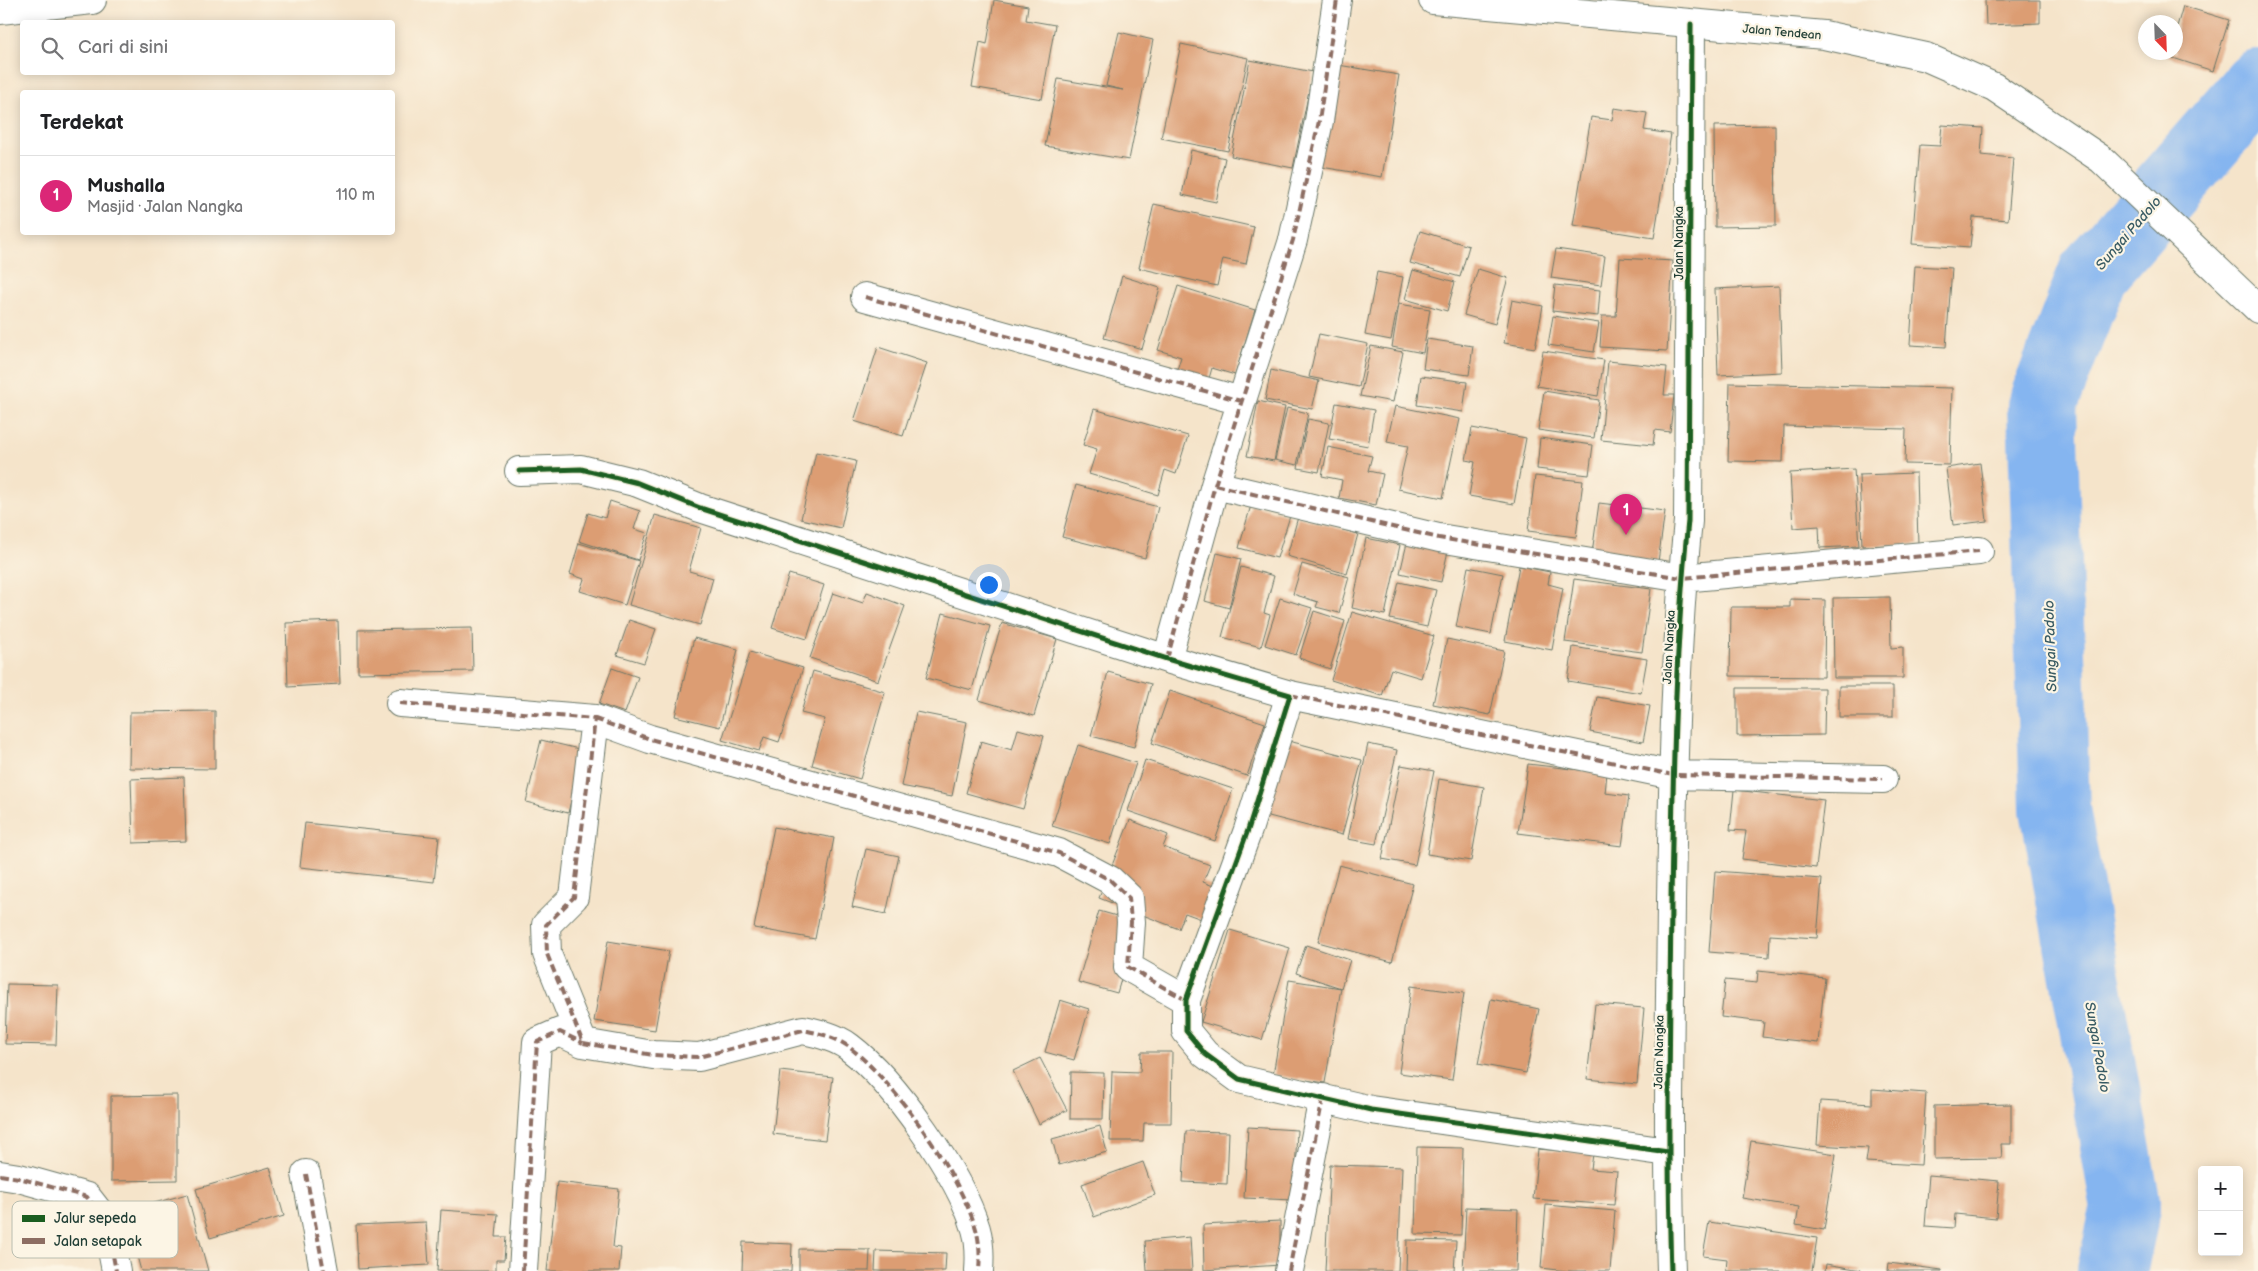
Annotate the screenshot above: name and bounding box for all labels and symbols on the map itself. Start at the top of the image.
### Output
north arrow [2138,15,2183,60]
street label: Jalan Tendean [1742,22,1822,43]
water label: Sungai Padolo [2092,193,2165,274]
street label: Jalan Nangka [1672,206,1687,280]
pin: 1 [1610,494,1642,535]
your location [976,572,1002,598]
water label: Sungai Padolo [2040,600,2061,692]
street label: Jalan Nangka [1660,609,1679,684]
water label: Sungai Padolo [2081,1000,2114,1094]
street label: Jalan Nangka [1651,1015,1668,1089]
legend [12,1201,178,1258]
text: Jalur sepeda [54,1210,136,1227]
text: Jalan setapak [54,1233,142,1250]

